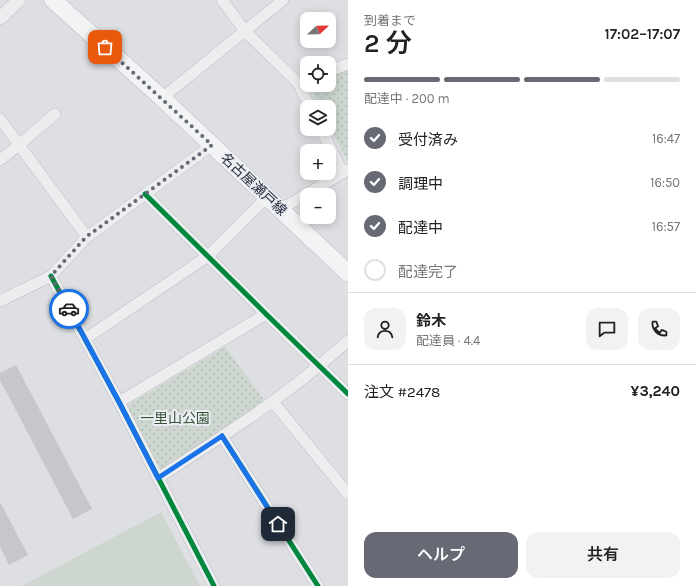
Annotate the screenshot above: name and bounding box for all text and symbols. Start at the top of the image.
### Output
north arrow [300,12,336,48]
map controls [300,12,336,224]
text: 到着まで [364,13,416,28]
text: 17:02–17:07 [604,25,680,43]
text: 2 分 [364,28,412,59]
pin [88,30,122,64]
icon: bag [94,36,116,58]
button: locate [300,56,336,92]
text: 配達中 · 200 m [364,91,450,106]
button: layers [300,100,336,136]
icon: check [364,127,386,149]
text: 受付済み [398,131,458,149]
text: 16:47 [652,131,680,146]
button: + [300,144,336,180]
street label: 名古屋瀬戸線 [217,150,290,219]
icon: check [364,171,386,193]
text: 調理中 [398,175,443,193]
text: 16:50 [650,175,680,190]
button: − [300,188,336,224]
icon: check [364,215,386,237]
text: 配達中 [398,219,443,237]
text: 16:57 [652,219,680,234]
text: 配達完了 [398,263,458,281]
courier [49,289,89,329]
icon: car [58,298,80,320]
button: person [364,308,406,350]
button: chat [586,308,628,350]
button: phone [638,308,680,350]
text: 鈴木 [416,312,446,330]
text: 配達員 · 4.4 [416,333,480,348]
text: ¥3,240 [631,382,680,400]
text: 注文 #2478 [364,383,440,401]
park label: 一里山公園 [140,410,210,427]
pin [261,507,295,541]
icon: home [267,513,289,535]
button: ヘルプ [364,532,518,578]
button: 共有 [526,532,680,578]

